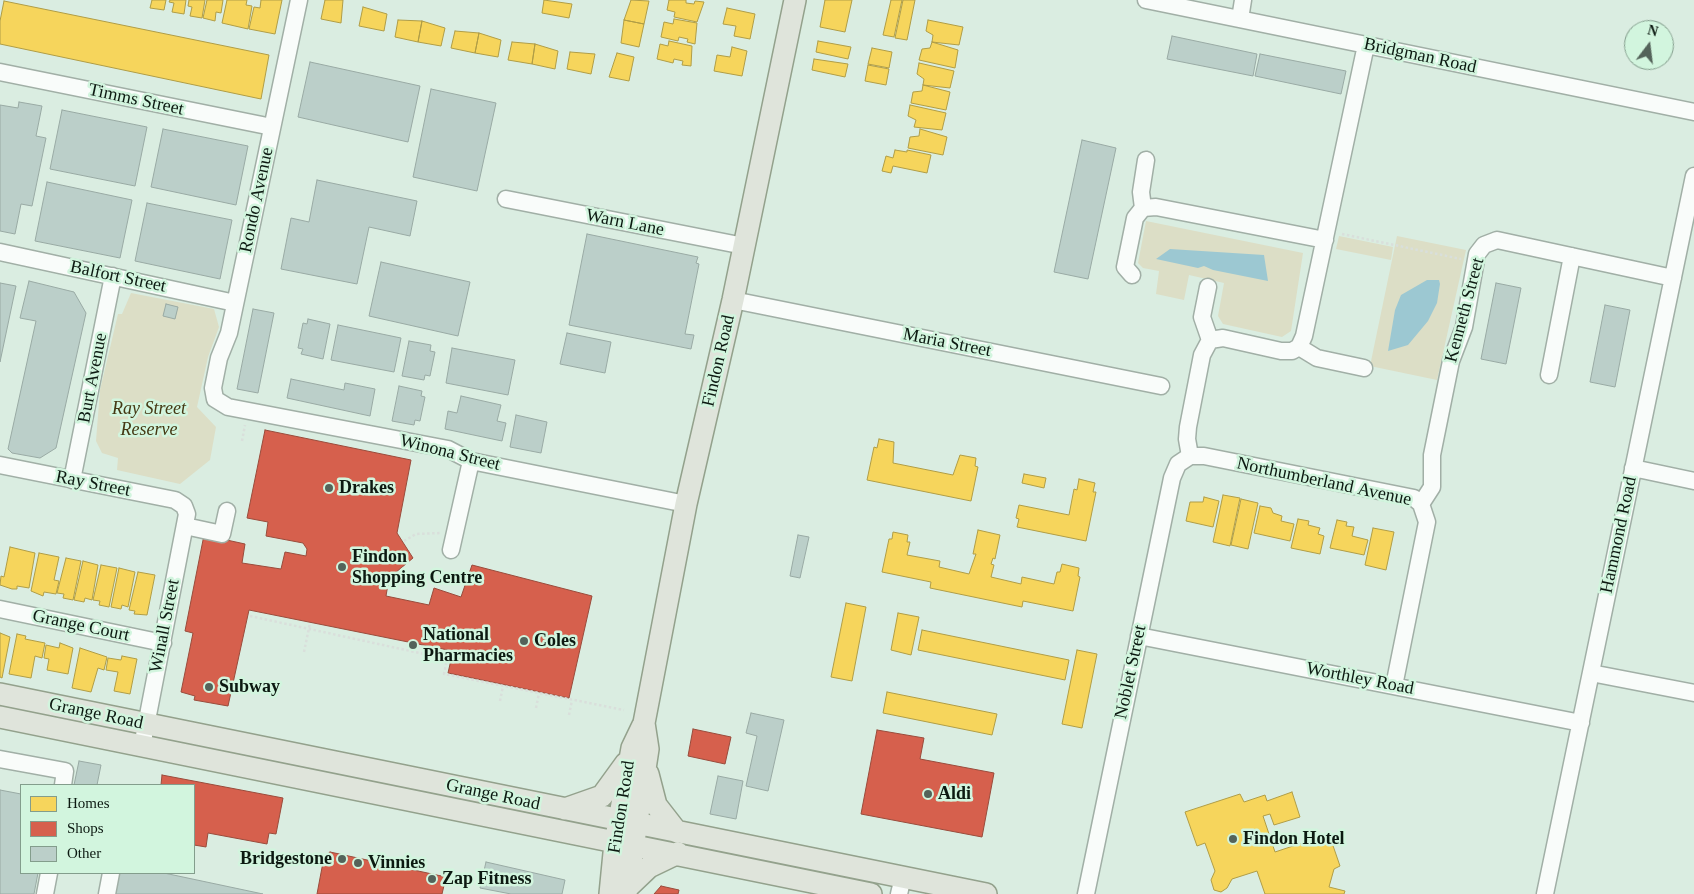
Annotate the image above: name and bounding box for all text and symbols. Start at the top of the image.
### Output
north arrow [1624,20,1674,70]
text: N [1646,22,1660,40]
street label: Bridgman Road [1362,34,1478,78]
street label: Timms Street [86,79,186,121]
street label: Rondo Avenue [235,145,279,255]
street label: Warn Lane [584,205,666,241]
street label: Kenneth Street [1441,255,1489,365]
street label: Balfort Street [68,256,168,298]
street label: Findon Road [698,313,740,409]
street label: Maria Street [901,324,993,362]
street label: Burt Avenue [74,331,112,425]
park label: Ray Street Reserve [112,398,186,440]
street label: Winona Street [398,430,502,476]
street label: Northumberland Avenue [1235,453,1413,511]
street label: Ray Street [54,466,132,502]
street label: Hammond Road [1596,475,1642,595]
place label: Drakes [339,477,394,499]
marker: Drakes [323,482,335,494]
place label: Findon Shopping Centre [352,546,482,588]
marker: Findon Shopping Centre [336,561,348,573]
street label: Winall Street [145,577,185,675]
street label: Grange Court [31,605,131,647]
street label: Noblet Street [1111,623,1151,721]
place label: National Pharmacies [423,624,513,666]
place label: Coles [534,630,576,652]
marker: Coles [518,635,530,647]
marker: National Pharmacies [407,639,419,651]
street label: Worthley Road [1304,658,1416,700]
place label: Subway [219,676,280,698]
marker: Subway [203,681,215,693]
street label: Grange Road [47,694,145,734]
street label: Findon Road [604,759,640,855]
street label: Grange Road [444,775,542,815]
place label: Aldi [938,783,971,805]
legend [20,784,195,874]
marker: Aldi [922,788,934,800]
text: Homes [67,795,110,811]
text: Shops [67,820,104,836]
place label: Findon Hotel [1243,828,1345,850]
marker: Findon Hotel [1227,833,1239,845]
text: Other [67,845,101,861]
place label: Bridgestone [240,848,332,870]
place label: Vinnies [368,852,425,874]
marker: Bridgestone [336,853,348,865]
marker: Vinnies [352,857,364,869]
place label: Zap Fitness [442,868,532,890]
marker: Zap Fitness [426,873,438,885]

